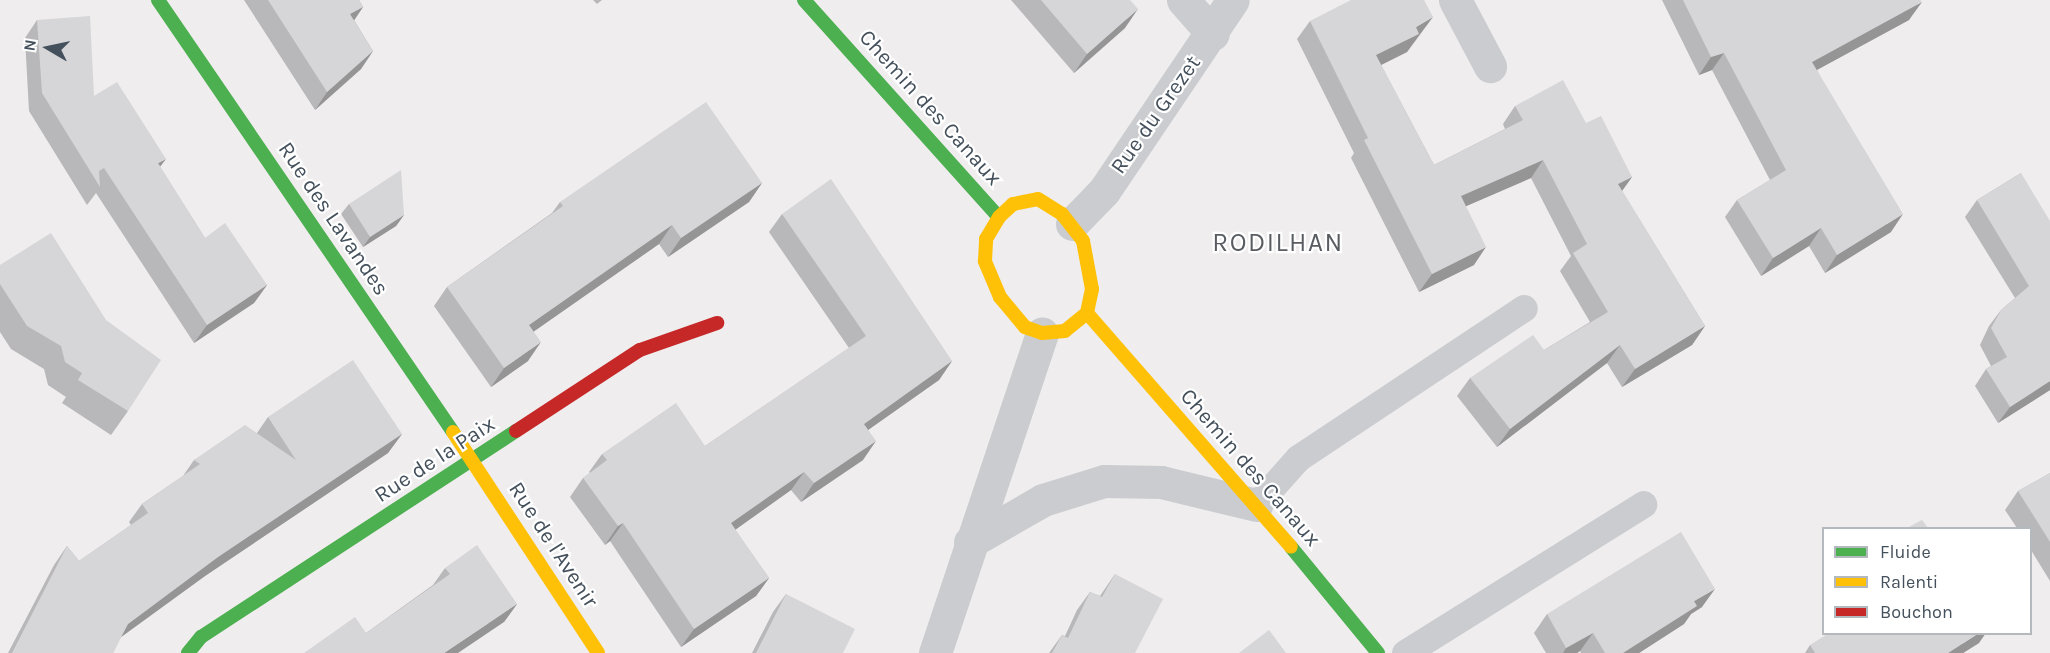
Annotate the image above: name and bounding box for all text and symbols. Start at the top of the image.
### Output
north arrow [18,18,78,78]
street label: Chemin des Canaux [853,25,1007,191]
text: N [19,38,40,52]
street label: Rue du Grezet [1106,51,1206,179]
street label: Rue des Lavandes [272,137,394,301]
district label: RODILHAN [1212,227,1344,259]
street label: Chemin des Canaux [1174,384,1326,552]
street label: Rue de la Paix [370,411,500,509]
street label: Rue de l'Avenir [503,477,603,613]
legend [1822,527,2032,635]
text: Fluide [1880,541,1931,563]
text: Ralenti [1880,571,1938,593]
text: Bouchon [1880,601,1953,623]

